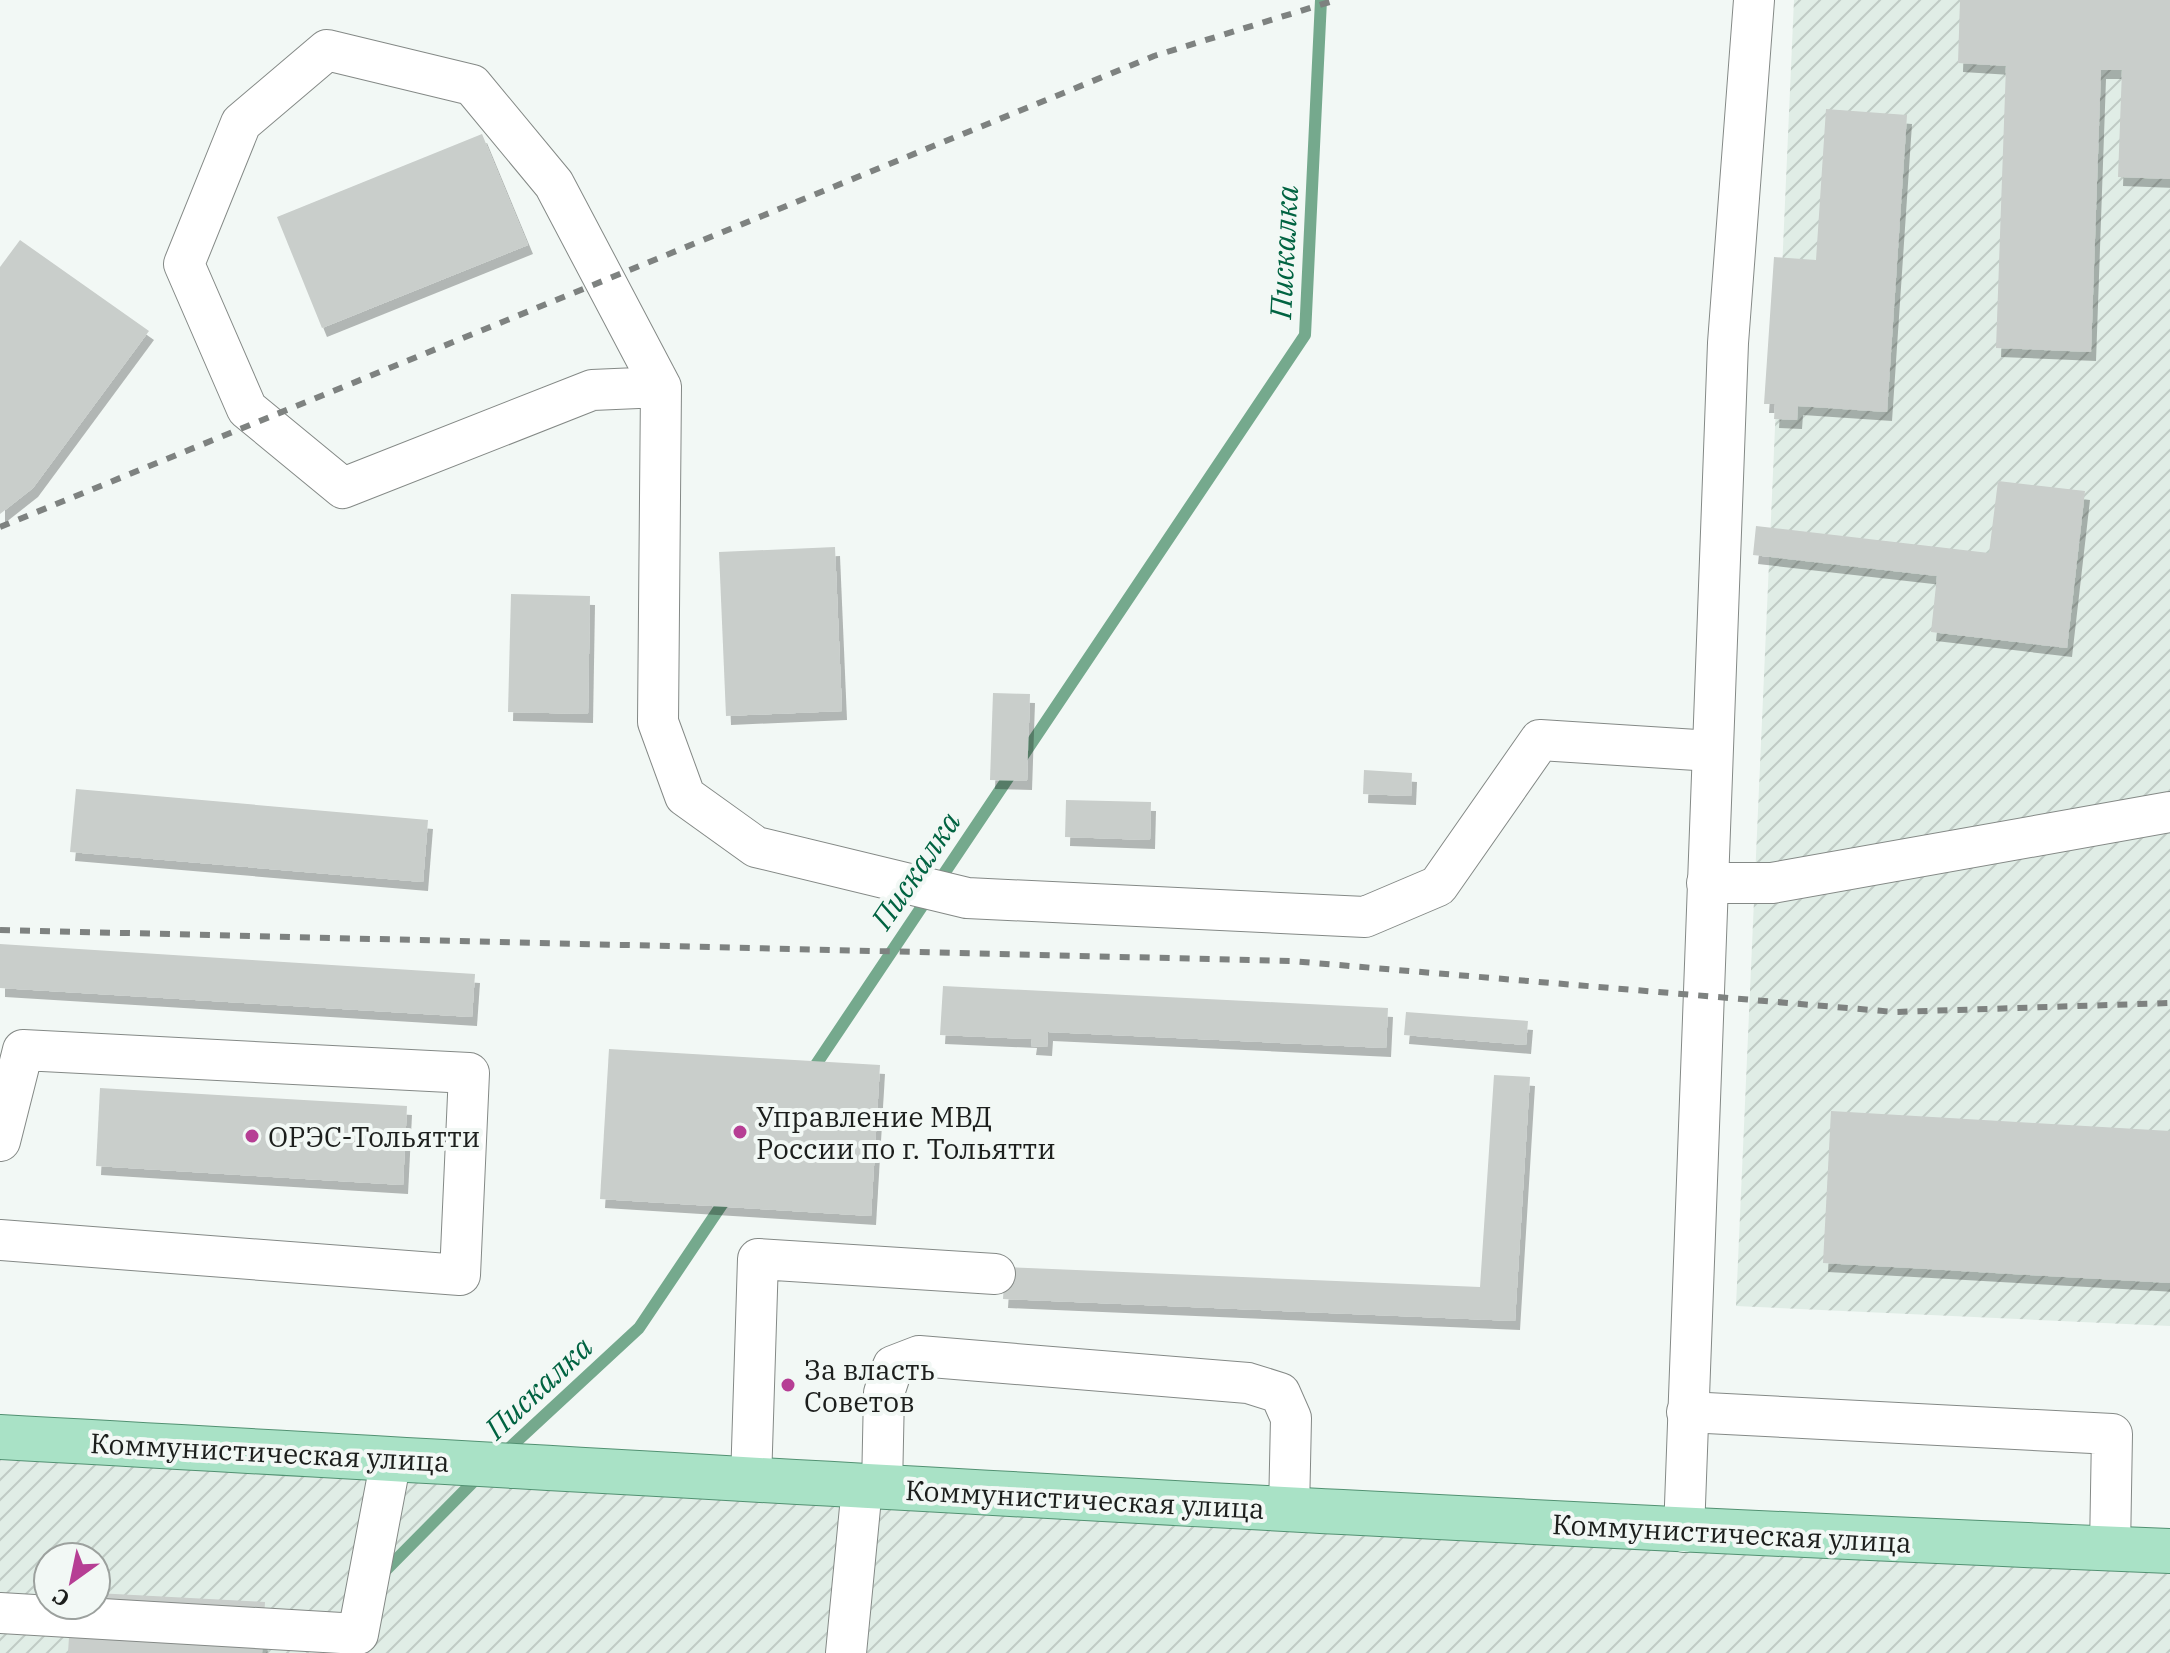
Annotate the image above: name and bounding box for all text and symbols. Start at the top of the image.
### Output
water label: Пискалка [1260,184,1306,321]
water label: Пискалка [861,803,969,937]
place label: Управление МВД России по г. Тольятти [756,1098,1056,1167]
place label: ОРЭС-Тольятти [268,1118,480,1155]
marker: Управление МВД России по г. Тольятти [731,1123,749,1141]
marker: ОРЭС-Тольятти [243,1127,261,1145]
water label: Пискалка [475,1327,601,1448]
place label: За власть Советов [804,1351,935,1420]
marker: За власть Советов [779,1376,797,1394]
street label: Коммунистическая улица [89,1424,451,1480]
street label: Коммунистическая улица [904,1471,1266,1527]
street label: Коммунистическая улица [1551,1505,1913,1561]
north arrow [32,1541,112,1621]
text: С [47,1582,75,1614]

